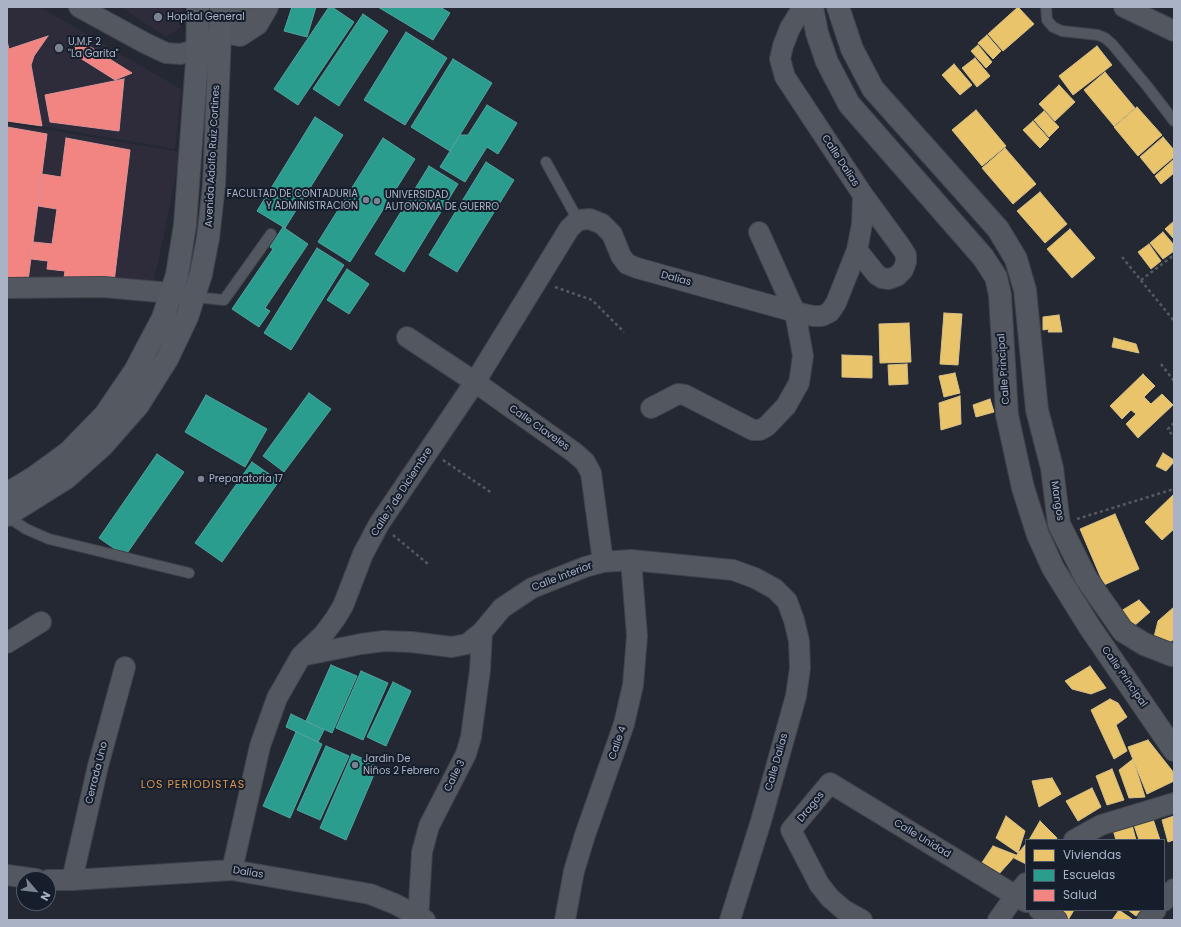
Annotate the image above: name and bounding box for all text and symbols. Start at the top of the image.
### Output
marker: Hopital General [152,11,164,23]
place label: Hopital General [167,11,245,23]
place label: U.M.F 2 "La Garita" [68,36,119,60]
marker: U.M.F 2 "La Garita" [53,42,65,54]
street label: Avenida Adolfo Ruiz Cortines [203,85,223,227]
street label: Calle Dalias [819,133,861,189]
place label: FACULTAD DE CONTADURIA Y ADMINISTRACION [227,188,358,212]
place label: UNIVERSIDAD AUTONOMA DE GUERRO [385,189,499,212]
marker: FACULTAD DE CONTADURIA Y ADMINISTRACION [361,195,371,205]
marker: UNIVERSIDAD AUTONOMA DE GUERRO [372,196,382,206]
street label: Dalias [660,269,692,289]
street label: Calle Principal [996,333,1012,405]
street label: Calle Claveles [507,403,571,453]
street label: Calle 7 de Diciembre [369,445,435,539]
place label: Preparatoria 17 [209,473,283,485]
marker: Preparatoria 17 [196,474,206,484]
street label: Mangos [1048,480,1066,522]
street label: Calle Interior [530,560,594,594]
street label: Calle Principal [1099,644,1149,710]
street label: Calle 4 [607,725,629,761]
street label: Calle Dalias [763,732,791,792]
street label: Cerrada Uno [83,741,111,805]
place label: Jardin De Niños 2 Febrero [363,753,440,776]
street label: Calle 3 [442,758,468,794]
marker: Jardin De Niños 2 Febrero [350,760,360,770]
district label: LOS PERIODISTAS [141,778,245,792]
street label: Dragos [795,789,827,825]
street label: Calle Unidad [891,817,953,861]
legend [1025,839,1165,911]
text: Viviendas [1063,846,1121,863]
street label: Dalias [232,865,264,881]
text: Escuelas [1063,866,1115,883]
north arrow [16,871,56,911]
text: Salud [1063,886,1097,903]
text: N [37,889,55,904]

